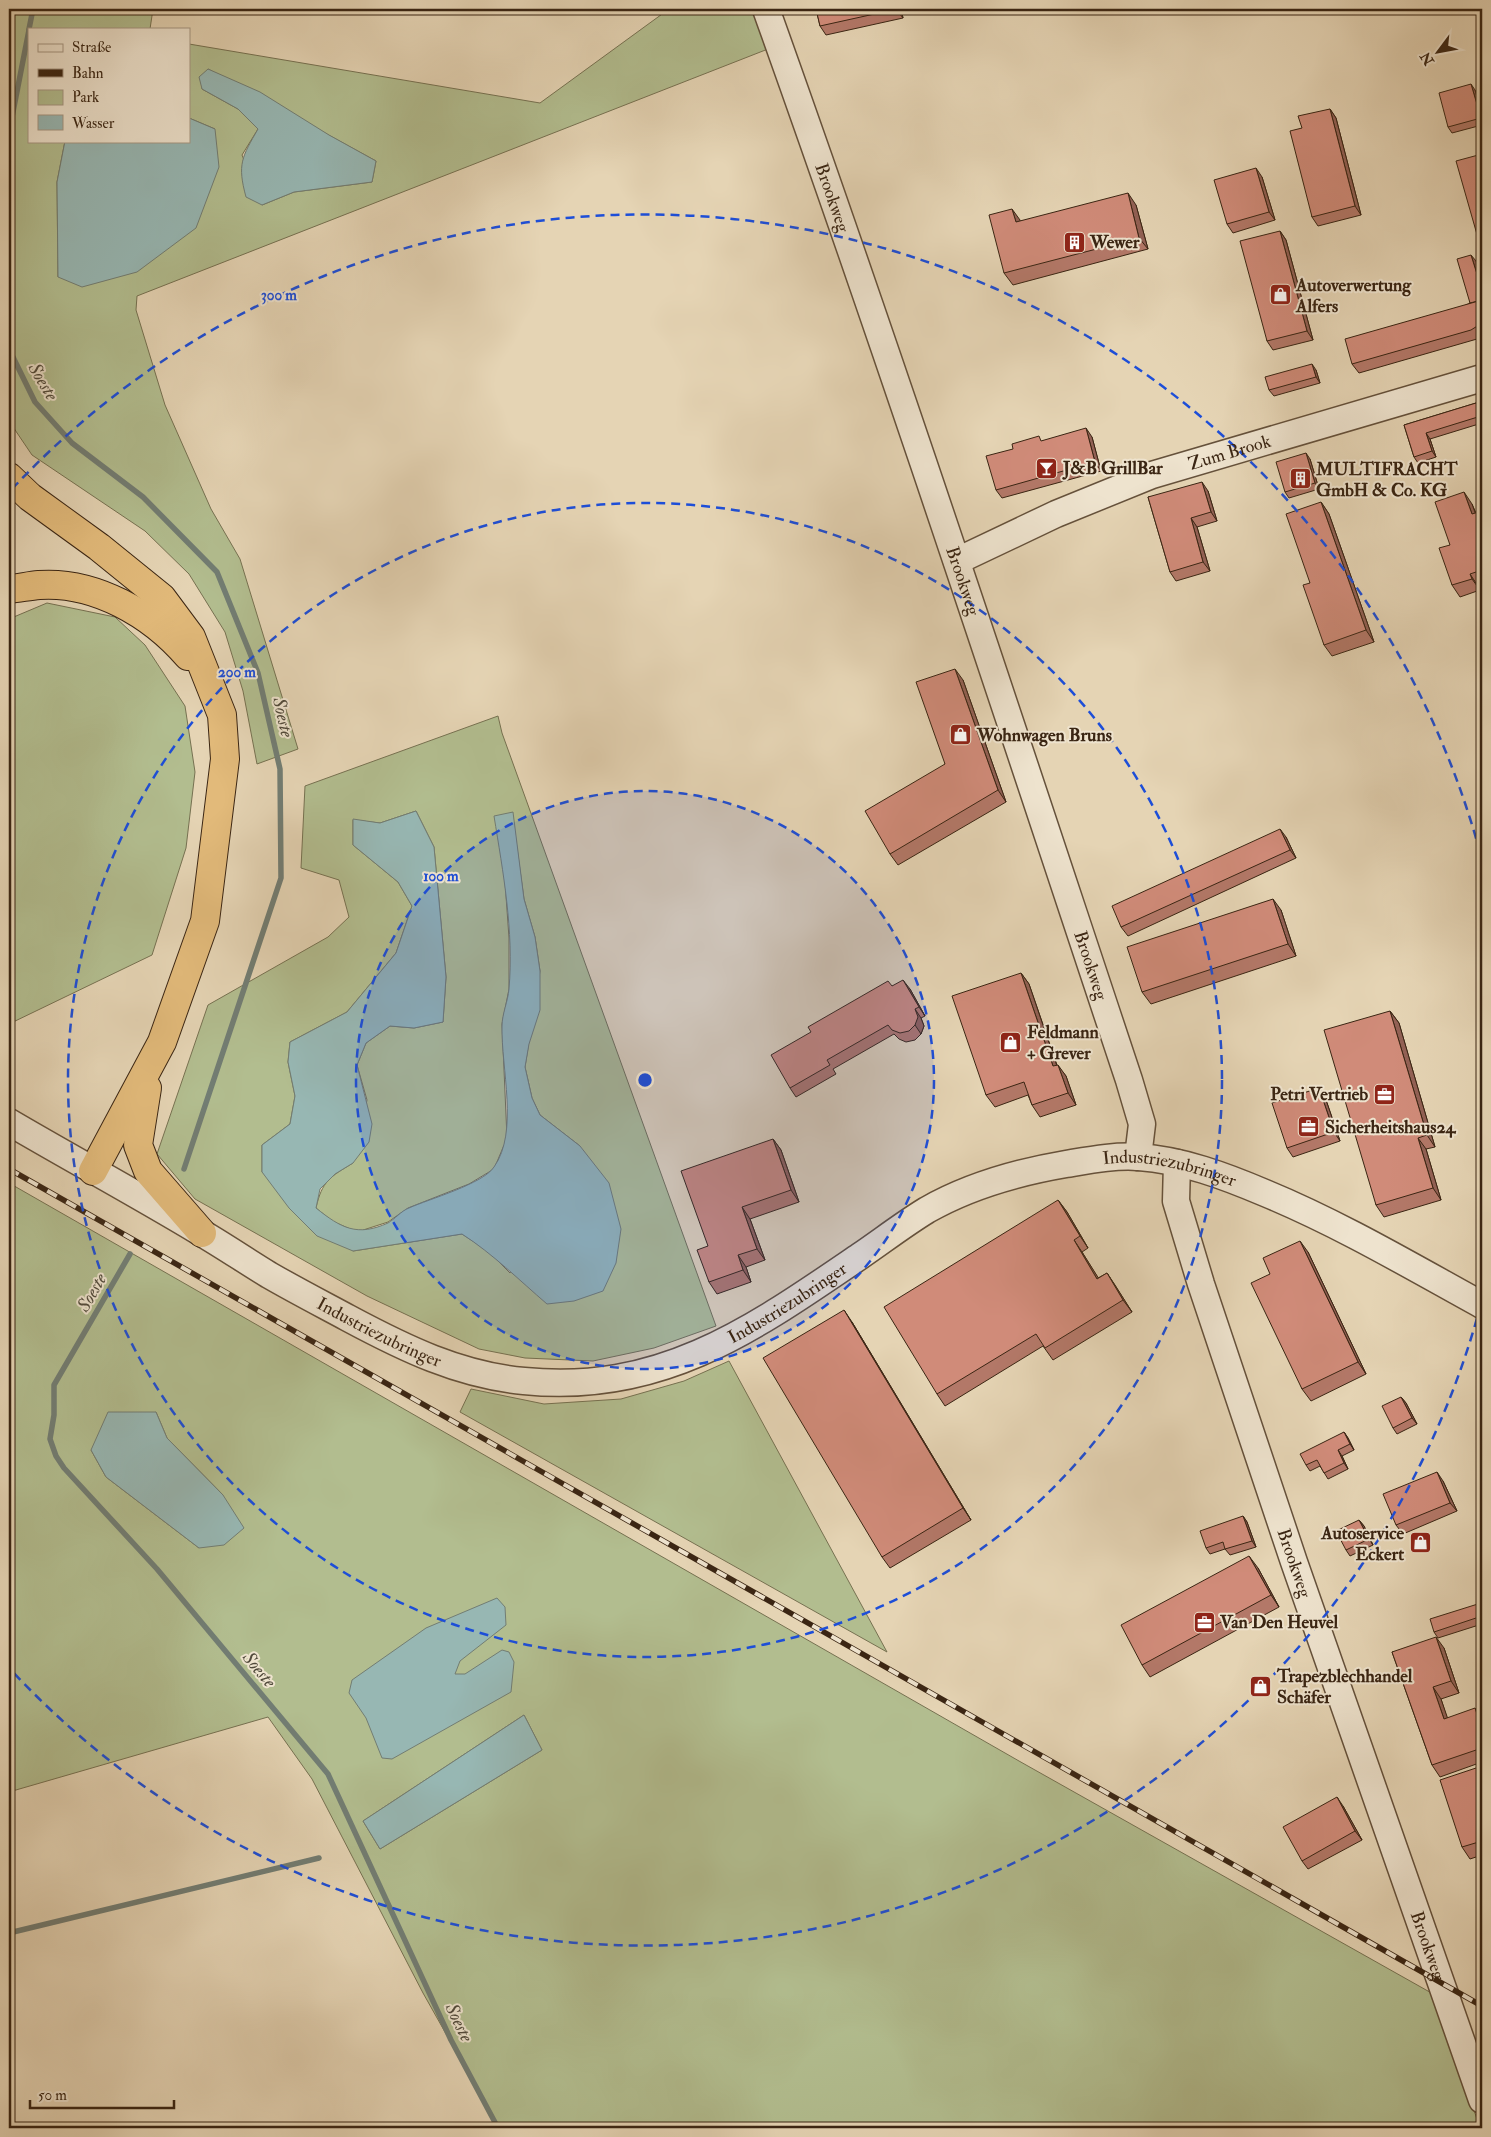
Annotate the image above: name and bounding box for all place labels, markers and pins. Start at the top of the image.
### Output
building icon: Wewer [1062,230,1086,254]
place label: Wewer [1089,231,1140,254]
place label: Autoverwertung Alfers [1295,274,1412,318]
shop icon: Autoverwertung Alfers [1268,283,1292,307]
bar icon: J&B GrillBar [1035,456,1059,480]
place label: J&B GrillBar [1062,457,1163,480]
place label: MULTIFRACHT GmbH & Co. KG [1315,458,1458,502]
building icon: MULTIFRACHT GmbH & Co. KG [1288,467,1312,491]
shop icon: Wohnwagen Bruns [949,723,973,747]
place label: Wohnwagen Bruns [976,724,1112,747]
place label: Feldmann + Grever [1027,1021,1099,1065]
shop icon: Feldmann + Grever [999,1030,1023,1054]
centre of rings [636,1071,654,1089]
office icon: Petri Vertrieb [1372,1082,1396,1106]
place label: Petri Vertrieb [1270,1083,1368,1106]
office icon: Sicherheitshaus24 [1297,1115,1321,1139]
place label: Sicherheitshaus24 [1325,1116,1457,1139]
place label: Autoservice Eckert [1320,1522,1404,1566]
shop icon: Autoservice Eckert [1408,1531,1432,1555]
office icon: Van Den Heuvel [1192,1610,1216,1634]
place label: Van Den Heuvel [1219,1611,1338,1634]
place label: Trapezblechhandel Schäfer [1276,1665,1413,1709]
shop icon: Trapezblechhandel Schäfer [1249,1674,1273,1698]

